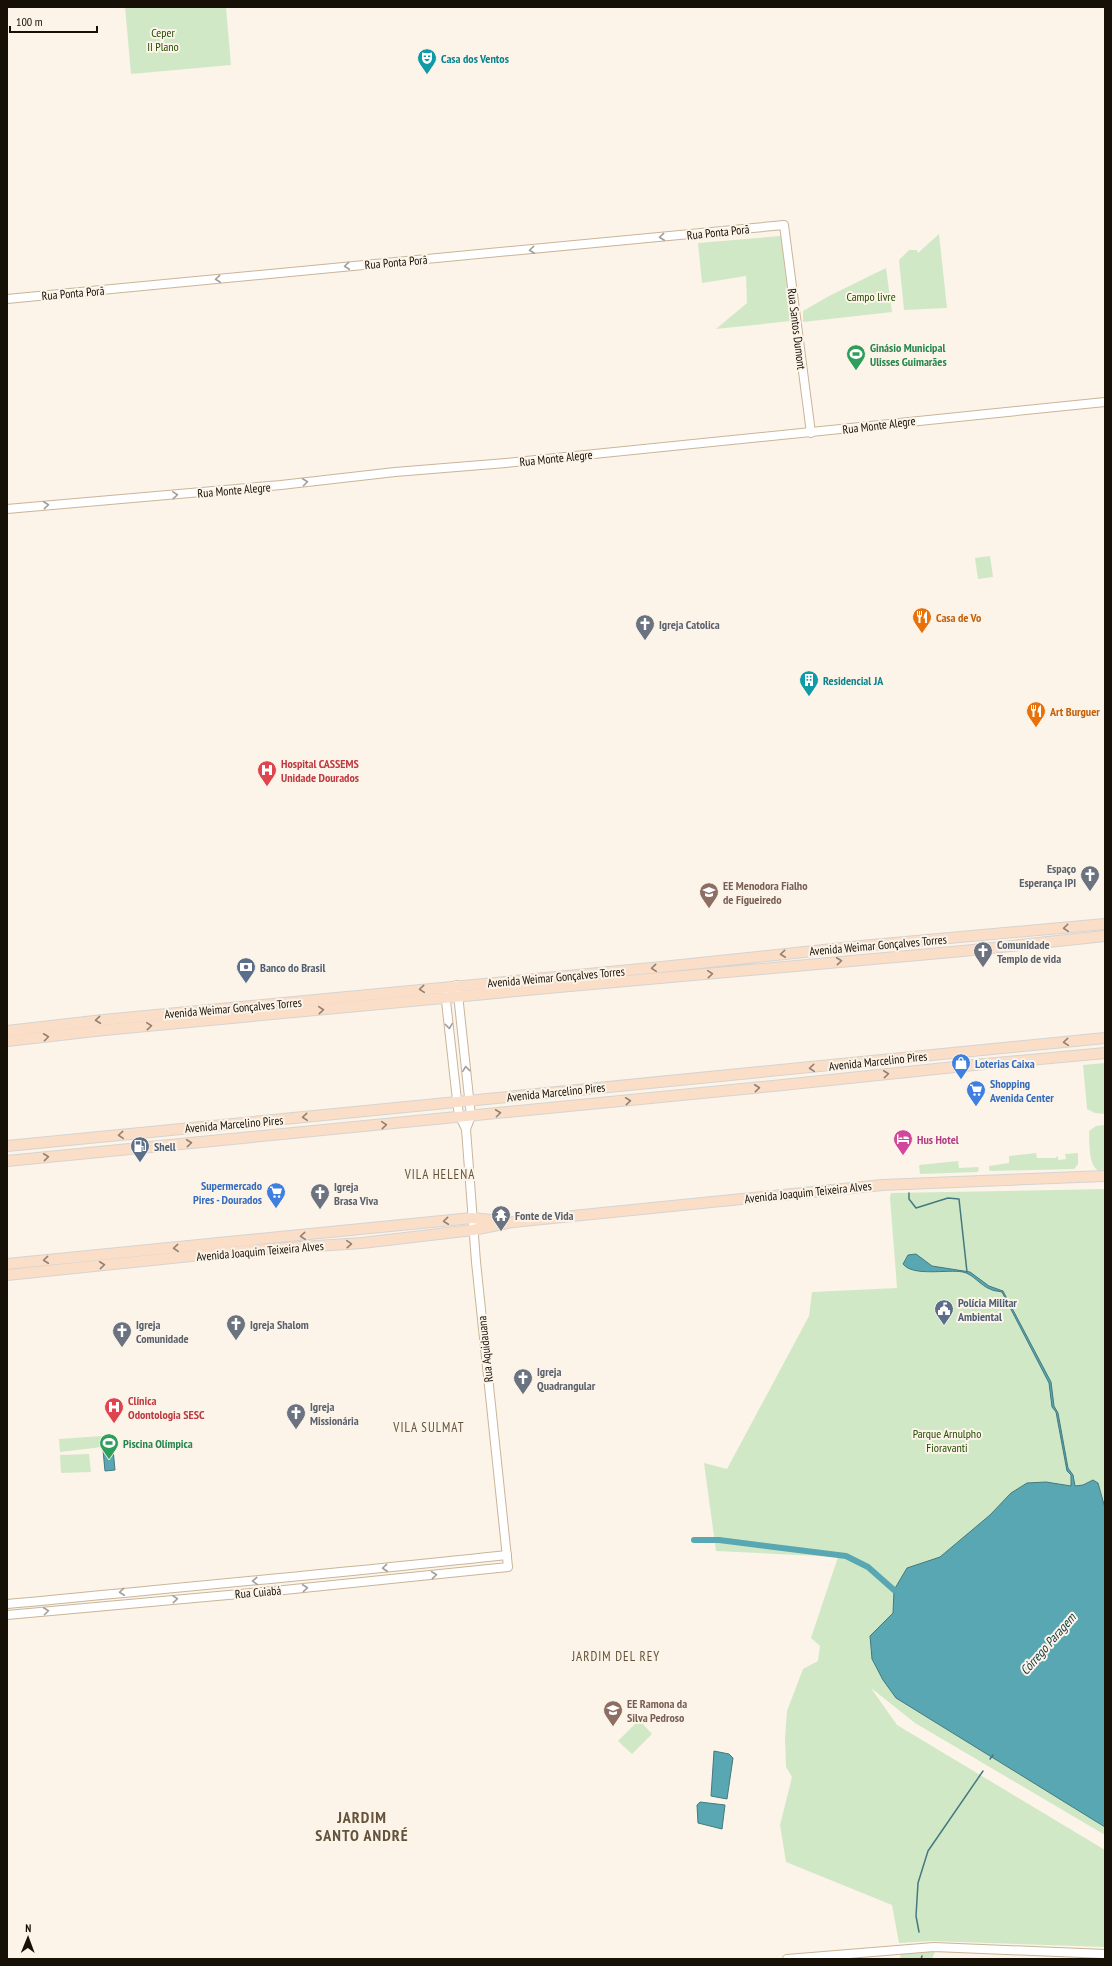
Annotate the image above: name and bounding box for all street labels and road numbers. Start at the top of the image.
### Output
street label: Rua Ponta Porã [686,221,750,243]
street label: Rua Ponta Porã [364,252,428,272]
street label: Rua Ponta Porã [41,283,105,303]
street label: Rua Santos Dumont [785,288,810,371]
street label: Rua Monte Alegre [842,413,916,437]
street label: Rua Monte Alegre [519,447,593,469]
street label: Rua Monte Alegre [197,479,271,501]
street label: Avenida Weimar Gonçalves Torres [809,932,947,958]
street label: Avenida Weimar Gonçalves Torres [487,964,625,990]
street label: Avenida Weimar Gonçalves Torres [164,995,302,1021]
street label: Avenida Marcelino Pires [828,1048,928,1074]
street label: Avenida Marcelino Pires [506,1079,606,1105]
street label: Avenida Marcelino Pires [184,1112,284,1136]
street label: Avenida Joaquim Teixeira Alves [744,1178,872,1206]
street label: Avenida Joaquim Teixeira Alves [196,1238,324,1264]
street label: Rua Aquidauana [474,1315,496,1383]
street label: Rua Cuiabá [234,1582,282,1601]

